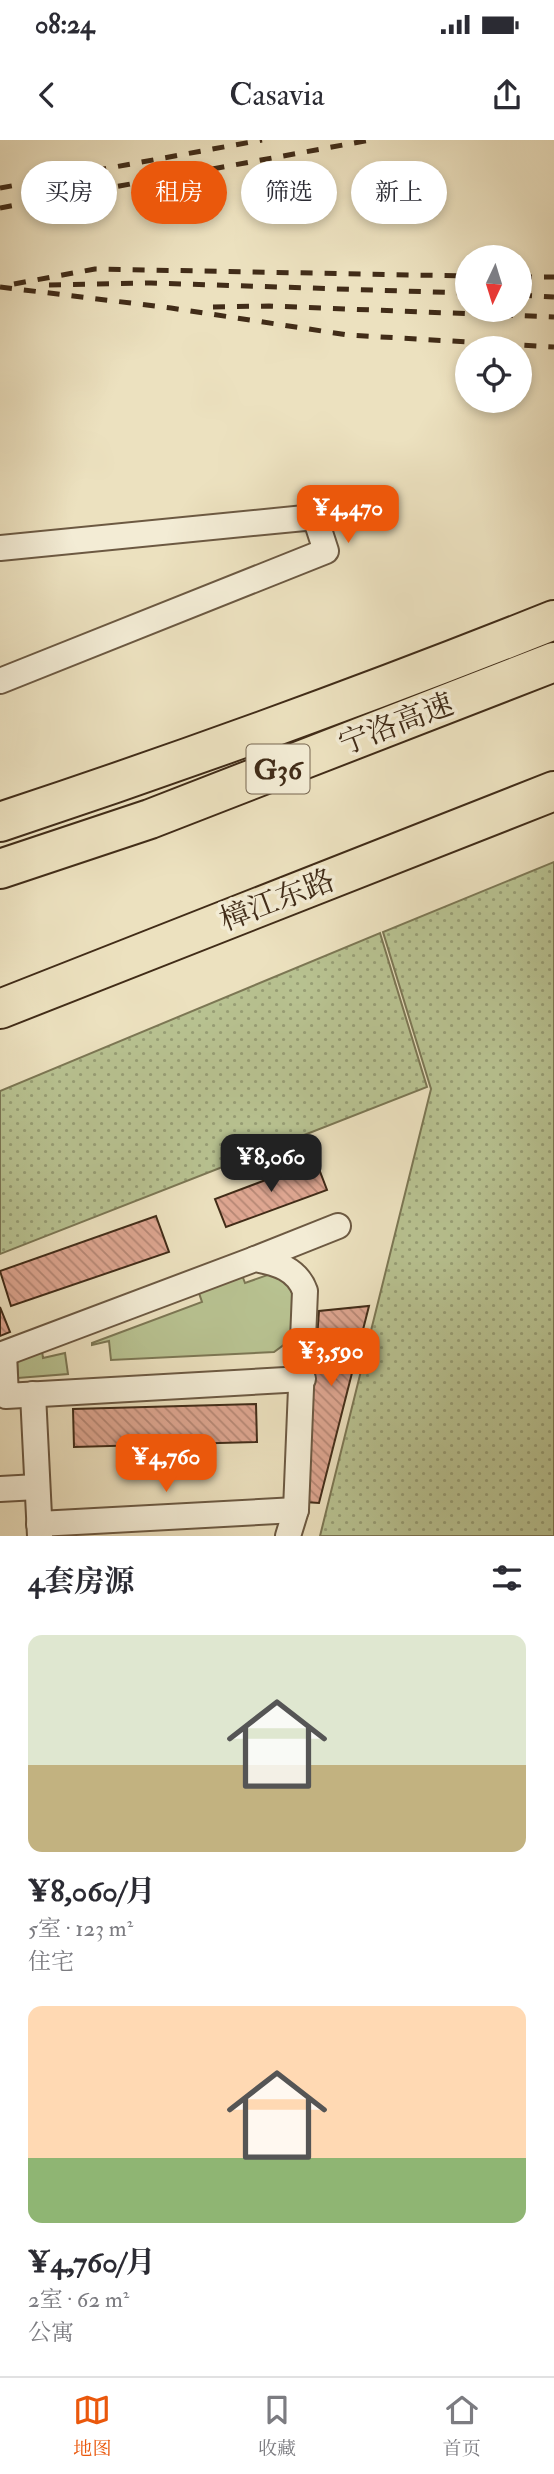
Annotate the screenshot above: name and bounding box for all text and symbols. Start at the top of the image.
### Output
text: 08:24 [35,9,94,41]
text: Casavia [229,75,325,115]
icon: back [28,76,66,114]
icon: share [488,76,526,114]
chip: 买房 [21,161,117,224]
chip: 租房 [131,161,227,224]
chip: 筛选 [241,161,337,224]
chip: 新上 [351,161,447,224]
north arrow [455,245,532,322]
map controls [455,245,532,413]
button: locate [455,336,532,413]
pin: ¥4,470 [291,486,405,545]
text: ¥4,470 [313,493,383,522]
street label: 宁洛高速 [334,686,459,763]
road number: G36 [246,744,310,794]
street label: 樟江东路 [215,862,340,939]
pin: ¥8,060 [214,1135,328,1194]
text: ¥8,060 [237,1142,305,1171]
pin: ¥3,590 [274,1328,388,1388]
text: ¥3,590 [299,1336,363,1365]
pin: ¥4,760 [109,1434,223,1494]
text: ¥4,760 [132,1442,200,1471]
icon: filters [488,1559,526,1597]
text: 4套房源 [28,1563,134,1600]
icon: home [214,1681,340,1807]
text: ¥8,060/月 [28,1873,155,1910]
text: 5室 · 123 m² [28,1914,133,1943]
text: 住宅 [28,1947,74,1976]
icon: home [214,2052,340,2178]
text: ¥4,760/月 [28,2244,155,2281]
text: 2室 · 62 m² [28,2285,129,2314]
text: 公寓 [28,2318,74,2347]
tab: 地图 [73,2391,111,2461]
tab: 收藏 [258,2391,296,2461]
tab: 首页 [443,2391,481,2461]

